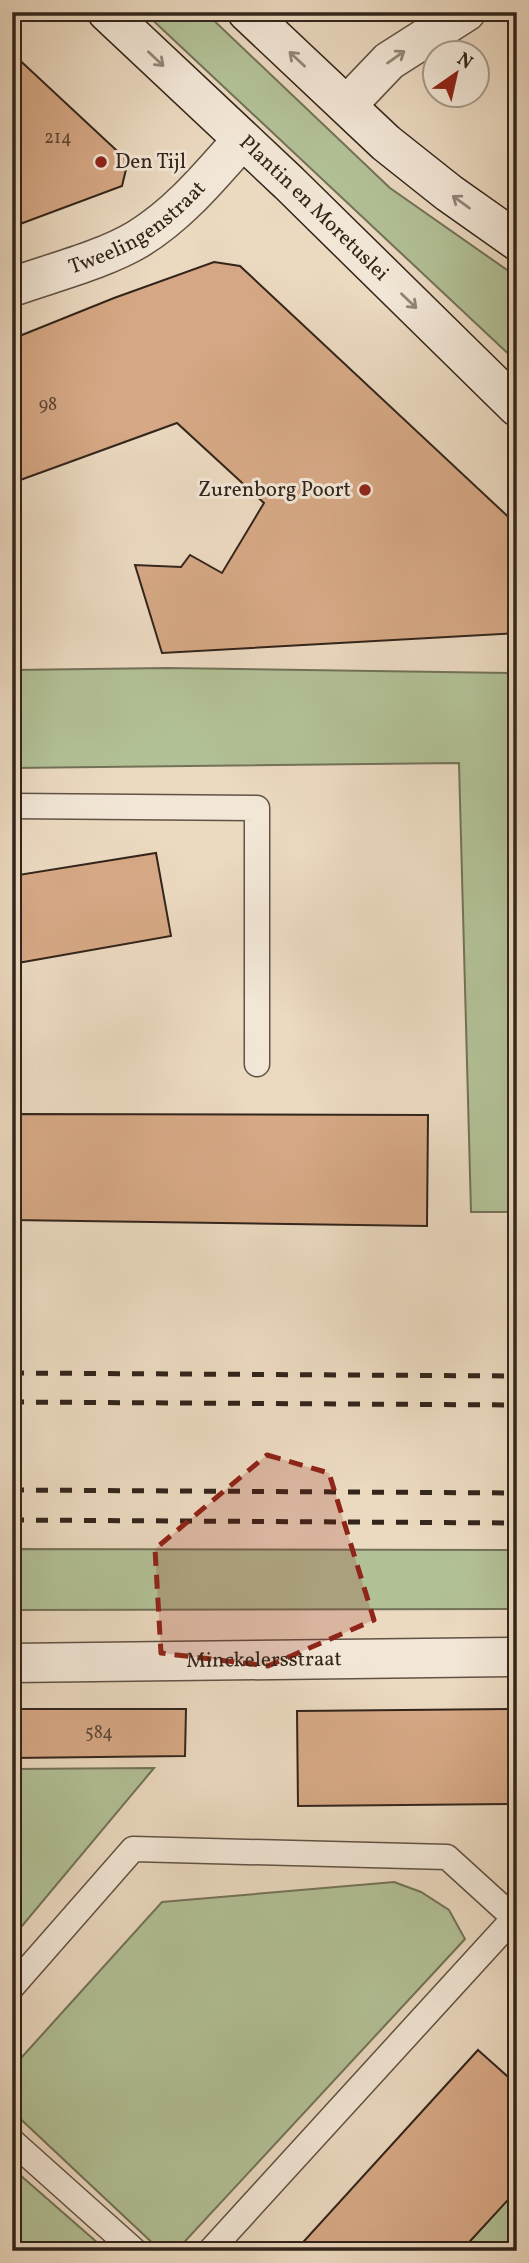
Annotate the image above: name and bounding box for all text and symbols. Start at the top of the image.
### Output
north arrow [420,38,490,108]
text: N [451,47,478,76]
one-way arrow [289,50,306,67]
one-way arrow [386,50,405,64]
one-way arrow [147,51,165,67]
house number: 214 [44,126,72,151]
street label: Plantin en Moretuslei [232,129,395,288]
place label: Den Tijl [115,148,186,177]
marker: Den Tijl [93,154,109,170]
street label: Tweelingenstraat [65,175,213,282]
one-way arrow [452,195,471,209]
one-way arrow [400,293,417,310]
house number: 98 [39,393,57,418]
place label: Zurenborg Poort [198,476,351,505]
marker: Zurenborg Poort [357,482,373,498]
street label: Minckelersstraat [186,1645,342,1675]
house number: 584 [85,1721,113,1746]

